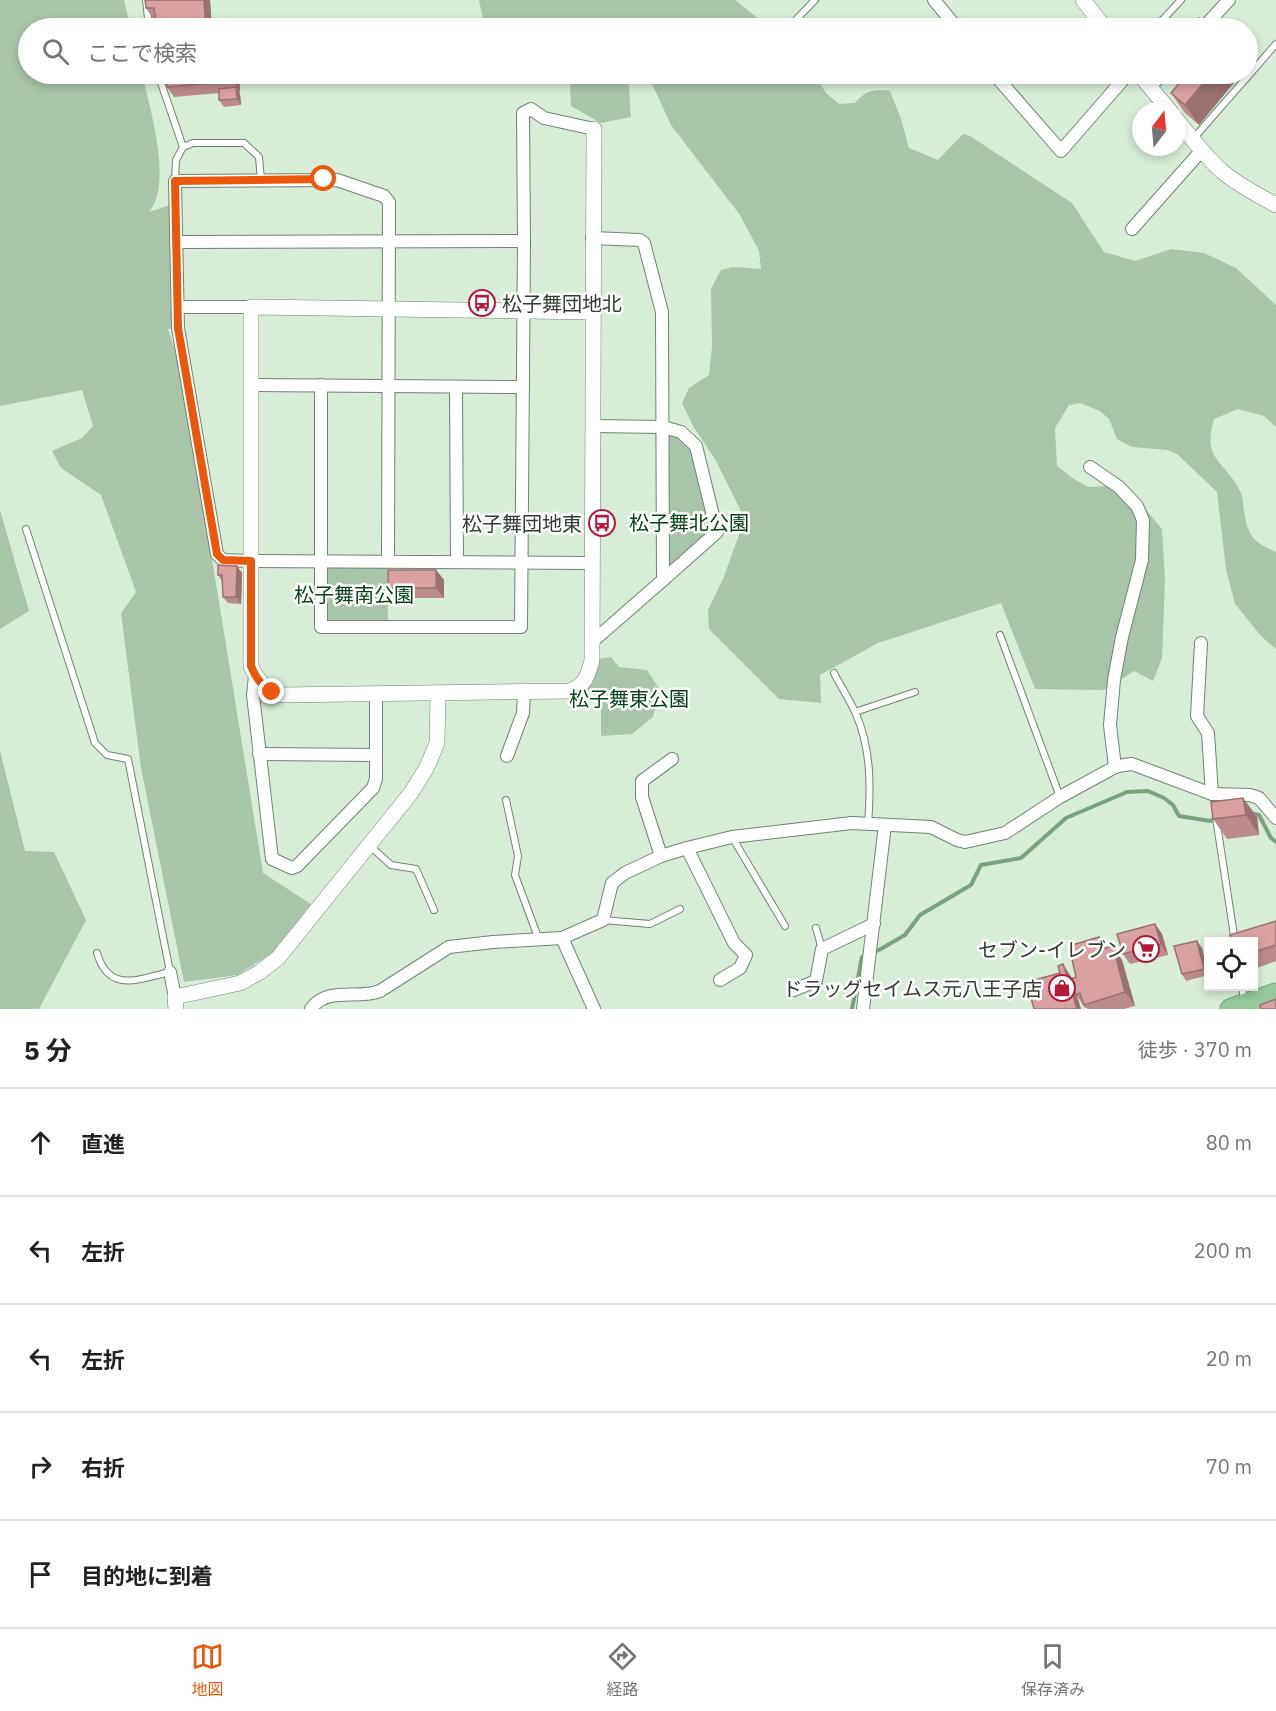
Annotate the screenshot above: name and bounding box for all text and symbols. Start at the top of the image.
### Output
search box [18,18,1258,84]
icon: search [39,35,72,68]
text: ここで検索 [87,38,197,67]
north arrow [1132,102,1186,156]
route start [310,165,336,191]
bus stop icon: 松子舞団地北 [467,288,497,318]
place label: 松子舞団地北 [502,290,622,317]
bus stop icon: 松子舞団地東 [587,508,617,538]
park label: 松子舞北公園 [629,509,749,536]
place label: 松子舞団地東 [462,510,582,537]
park label: 松子舞南公園 [294,581,414,608]
route end [258,678,284,704]
park label: 松子舞東公園 [569,685,689,712]
supermarket icon: セブン-イレブン [1131,934,1161,964]
place label: セブン-イレブン [978,936,1126,963]
map controls [1204,937,1258,991]
button: locate [1204,937,1258,991]
shop icon: ドラッグセイムス元八王子店 [1047,973,1077,1003]
place label: ドラッグセイムス元八王子店 [782,975,1042,1002]
text: 5 分 [24,1033,72,1067]
text: 徒歩 · 370 m [1138,1036,1252,1063]
icon: ahead [24,1126,57,1159]
text: 直進 [81,1129,125,1158]
text: 80 m [1206,1129,1252,1156]
icon: left [24,1234,57,1267]
text: 左折 [81,1237,125,1266]
text: 200 m [1194,1237,1252,1264]
icon: left [24,1342,57,1375]
text: 左折 [81,1345,125,1374]
text: 20 m [1206,1345,1252,1372]
icon: right [24,1450,57,1483]
text: 右折 [81,1453,125,1482]
text: 70 m [1206,1453,1252,1480]
icon: arrive [24,1558,57,1591]
text: 目的地に到着 [81,1561,213,1590]
tab: 地図 [191,1640,224,1700]
tab: 経路 [606,1640,639,1700]
tab: 保存済み [1021,1640,1085,1700]

